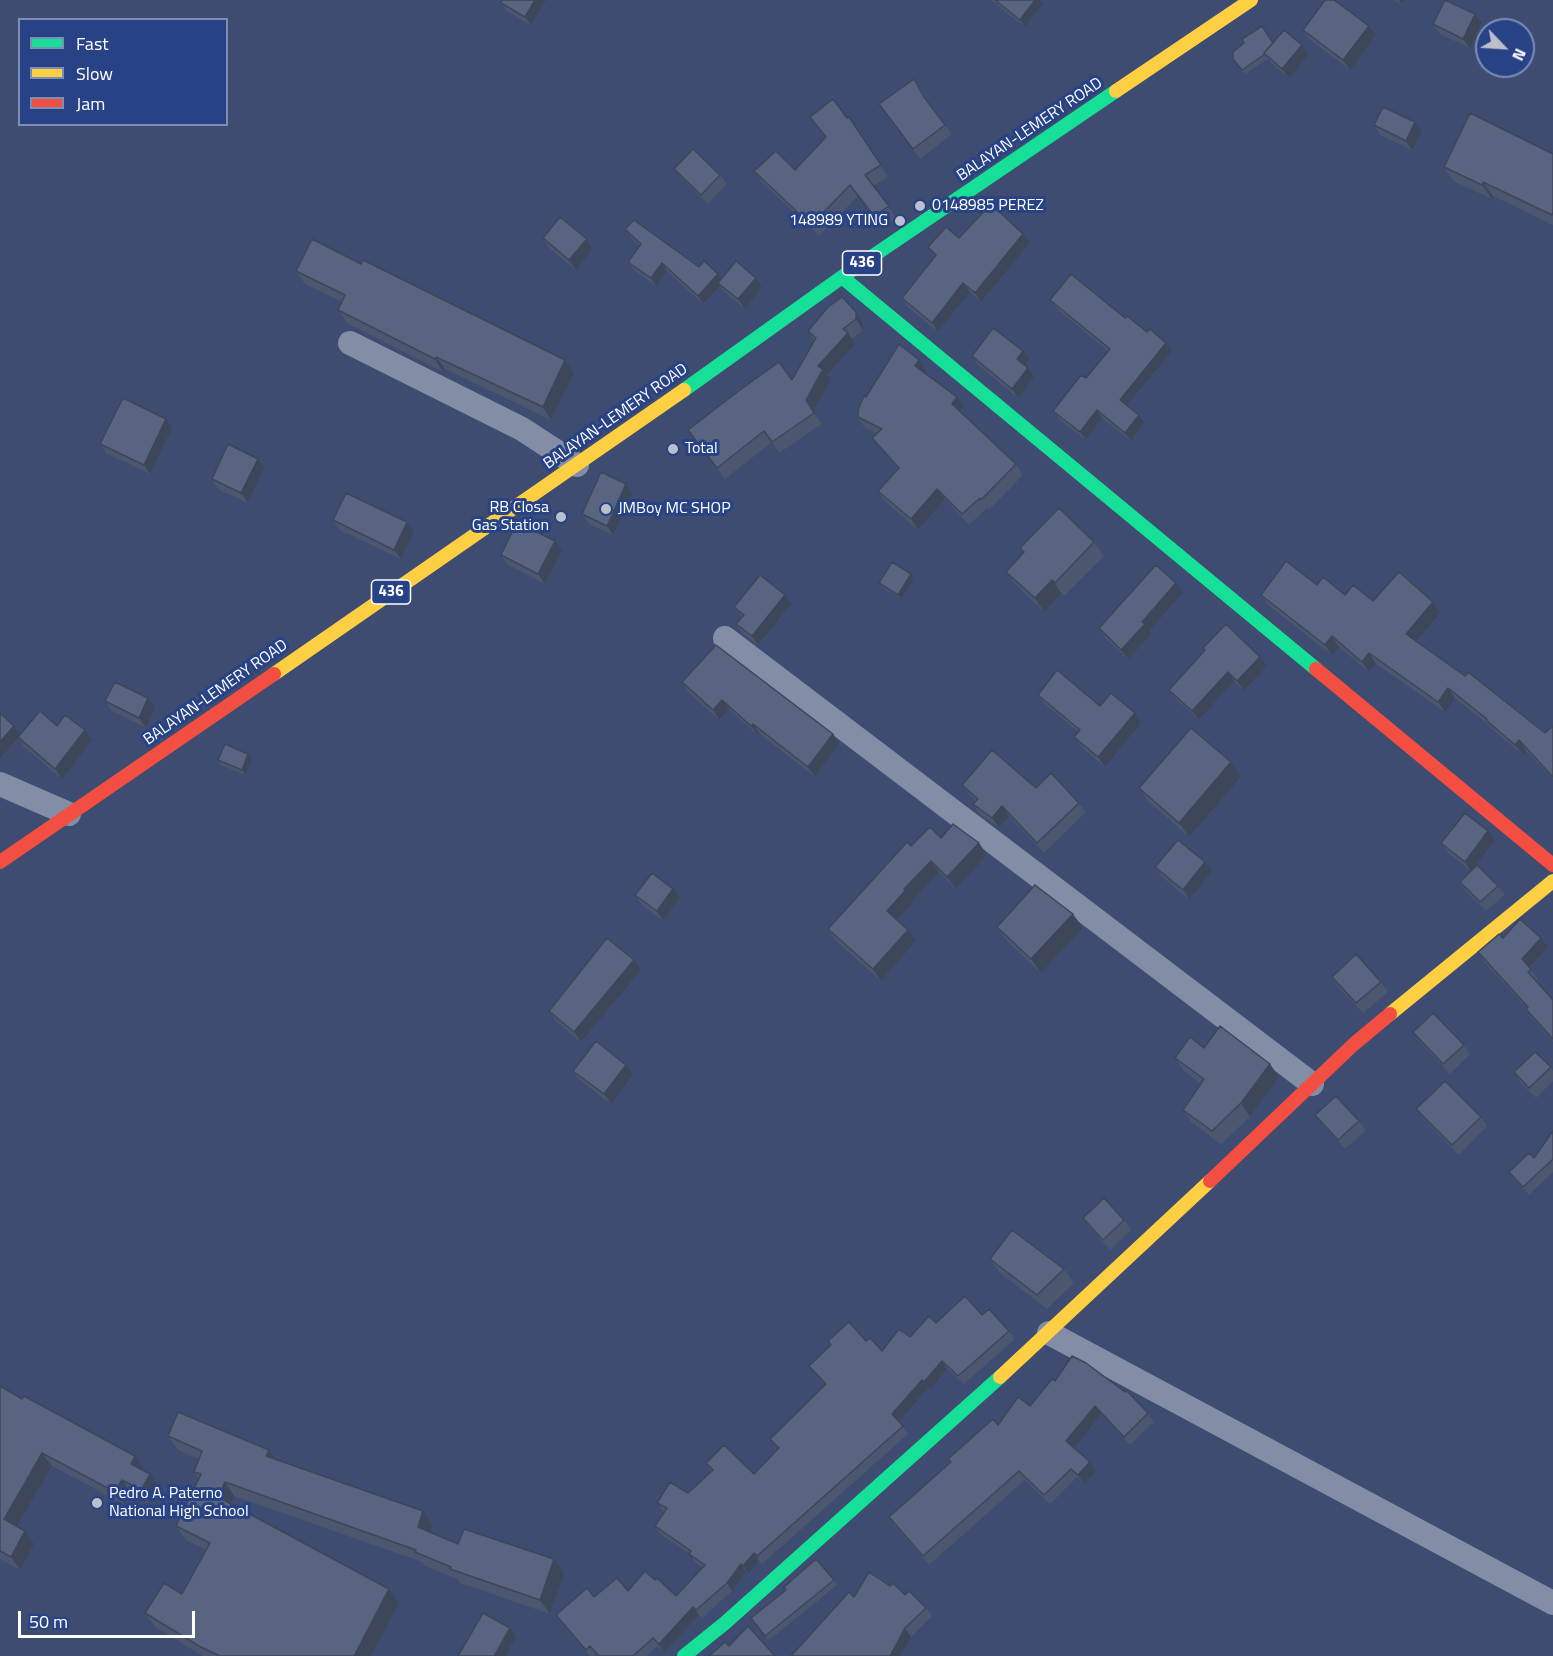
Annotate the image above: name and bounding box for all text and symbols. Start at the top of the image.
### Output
legend [18,18,228,126]
north arrow [1475,18,1535,78]
text: Fast [76,30,109,57]
text: N [1506,45,1533,65]
text: Slow [76,60,113,87]
street label: BALAYAN-LEMERY ROAD [954,74,1106,186]
text: Jam [76,90,105,117]
place label: 0148985 PEREZ [932,196,1044,216]
marker: 0148985 PEREZ [913,199,927,213]
place label: 148989 YTING [789,211,888,231]
marker: 148989 YTING [893,214,907,228]
road number: 436 [842,251,882,275]
street label: BALAYAN-LEMERY ROAD [540,360,692,474]
place label: Total [685,439,718,459]
marker: Total [666,442,680,456]
place label: RB Closa Gas Station [472,498,549,536]
place label: JMBoy MC SHOP [618,499,731,519]
marker: JMBoy MC SHOP [599,502,613,516]
marker: RB Closa Gas Station [554,510,568,524]
road number: 436 [372,580,410,604]
street label: BALAYAN-LEMERY ROAD [140,636,292,750]
place label: Pedro A. Paterno National High School [109,1484,249,1522]
marker: Pedro A. Paterno National High School [90,1496,104,1510]
scale bar [21,1599,198,1637]
text: 50 m [29,1608,68,1635]

